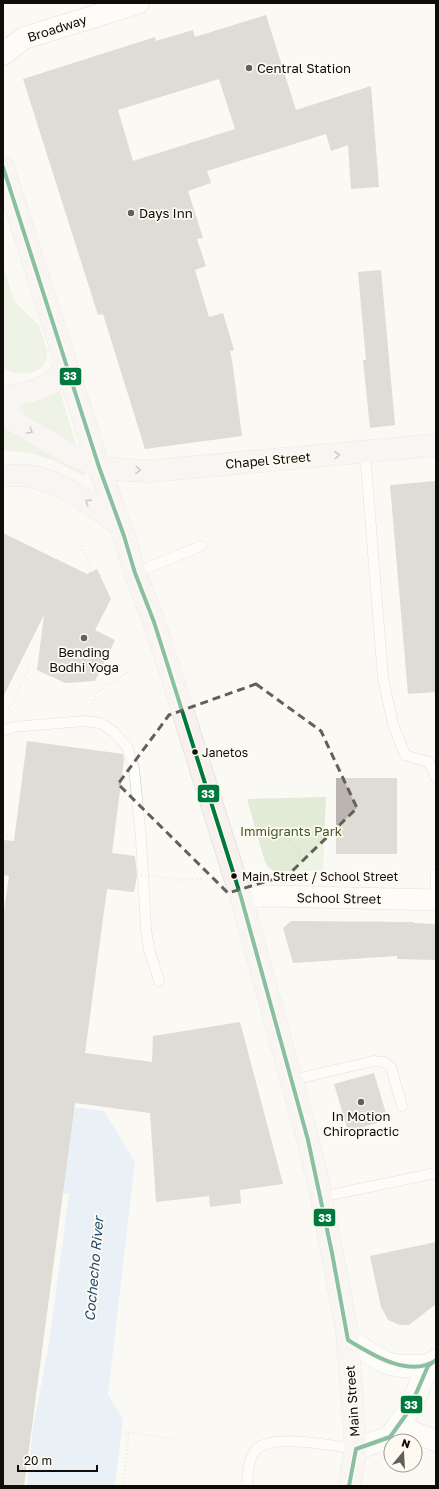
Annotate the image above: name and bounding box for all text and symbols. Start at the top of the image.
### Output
street label: Broadway [25,11,89,45]
place label: Central Station [257,60,351,76]
marker: Central Station [244,63,254,73]
place label: Days Inn [139,205,193,221]
marker: Days Inn [126,208,136,218]
line badge: 33 [59,367,82,386]
text: 33 [63,369,77,382]
one-way arrow [26,426,33,433]
street label: Chapel Street [225,448,311,472]
one-way arrow [334,450,340,459]
one-way arrow [135,466,141,474]
one-way arrow [85,500,92,507]
marker: Bending Bodhi Yoga [79,633,89,643]
place label: Bending Bodhi Yoga [49,644,119,675]
place label: Janetos [202,745,248,760]
marker: Janetos [190,747,200,757]
line badge: 33 [197,784,220,803]
text: 33 [201,787,215,800]
park label: Immigrants Park [240,823,343,839]
place label: Main Street / School Street [242,869,399,884]
marker: Main Street / School Street [229,871,239,881]
street label: School Street [296,889,382,907]
marker: In Motion Chiropractic [356,1097,366,1107]
place label: In Motion Chiropractic [323,1108,399,1139]
line badge: 33 [313,1208,336,1227]
text: 33 [318,1211,332,1224]
water label: Cochecho River [80,1213,107,1322]
street label: Main Street [342,1365,362,1437]
line badge: 33 [400,1395,423,1414]
text: 33 [404,1398,418,1411]
north arrow [383,1433,423,1473]
text: N [400,1436,412,1450]
scale bar [18,1447,97,1473]
text: 20 m [24,1453,52,1468]

